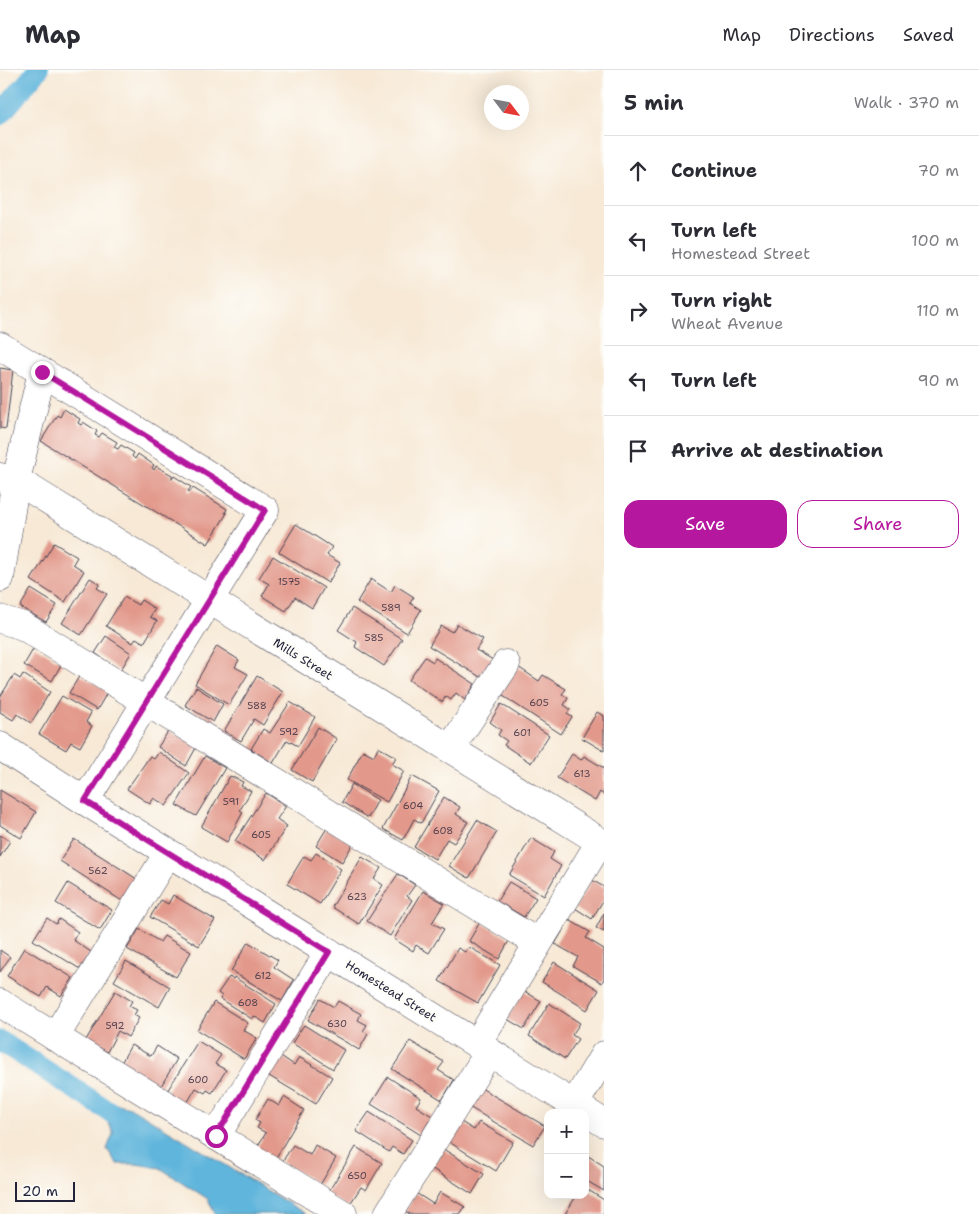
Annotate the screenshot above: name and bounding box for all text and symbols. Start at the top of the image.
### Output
text: Map [25,19,81,51]
text: Map [723,23,761,47]
text: Directions [789,23,875,47]
text: Saved [903,23,954,47]
north arrow [484,85,529,130]
text: 5 min [624,89,684,117]
text: Walk · 370 m [854,92,959,113]
icon: ahead [624,157,652,185]
text: Continue [671,158,757,183]
text: 70 m [918,160,959,181]
text: Turn left [671,218,757,243]
icon: left [624,227,652,255]
text: 100 m [911,230,959,251]
text: Homestead Street [671,243,810,264]
text: Turn right [671,288,772,313]
icon: right [624,297,652,325]
text: 110 m [916,300,959,321]
text: Wheat Avenue [671,313,783,334]
route end [31,361,54,384]
icon: left [624,367,652,395]
text: Turn left [671,368,757,393]
text: 90 m [918,370,959,391]
icon: arrive [624,437,652,465]
text: Arrive at destination [671,438,883,463]
button: Save [624,500,787,548]
button: Share [797,500,959,548]
house number: 1575 [278,575,300,588]
house number: 589 [381,601,401,614]
house number: 585 [365,631,383,644]
street label: Mills Street [270,634,336,684]
house number: 605 [529,696,549,709]
house number: 588 [247,699,267,712]
house number: 592 [279,725,299,738]
house number: 601 [513,726,531,739]
house number: 613 [574,767,590,780]
house number: 591 [223,795,239,808]
house number: 604 [403,799,423,812]
house number: 608 [433,824,453,837]
house number: 605 [251,828,271,841]
house number: 562 [88,864,108,877]
house number: 623 [347,890,367,903]
street label: Homestead Street [342,957,440,1025]
house number: 612 [255,969,271,982]
house number: 608 [238,996,258,1009]
house number: 630 [327,1017,347,1030]
house number: 592 [105,1019,125,1032]
house number: 600 [188,1073,208,1086]
map controls [544,1109,589,1199]
button: + [544,1109,589,1154]
route start [205,1125,228,1148]
button: − [544,1154,589,1199]
house number: 650 [347,1169,367,1182]
scale bar [15,1179,75,1202]
text: 20 m [22,1182,58,1200]

